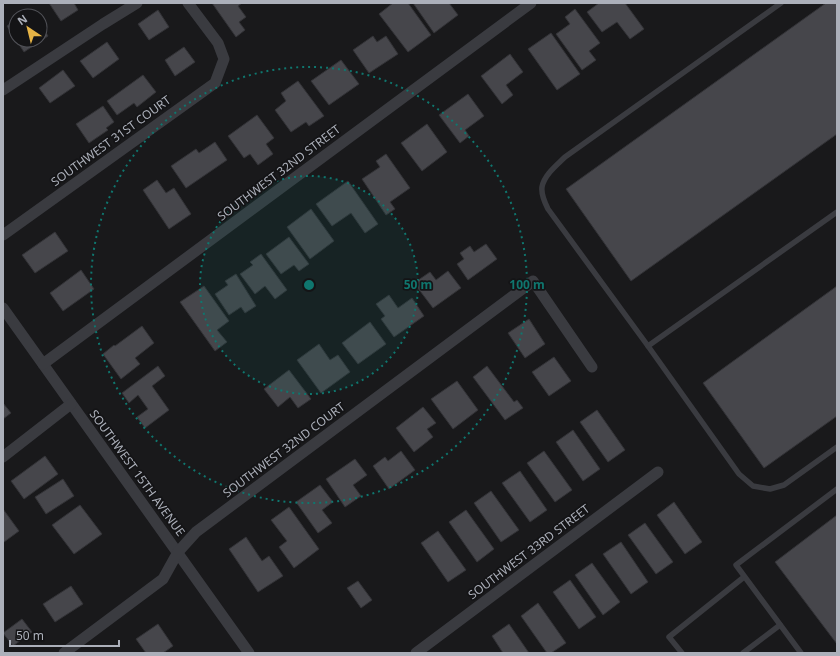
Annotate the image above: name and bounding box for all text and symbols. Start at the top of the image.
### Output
north arrow [8,8,48,48]
text: N [14,11,30,28]
street label: SOUTHWEST 31ST COURT [47,91,174,190]
street label: SOUTHWEST 32ND STREET [214,120,344,225]
text: 50 m [404,276,432,293]
text: 100 m [509,276,545,293]
centre of rings [302,278,316,292]
street label: SOUTHWEST 32ND COURT [219,398,349,501]
street label: SOUTHWEST 15TH AVENUE [86,406,189,539]
street label: SOUTHWEST 33RD STREET [464,500,593,603]
scale bar [10,622,119,648]
text: 50 m [16,627,44,644]

